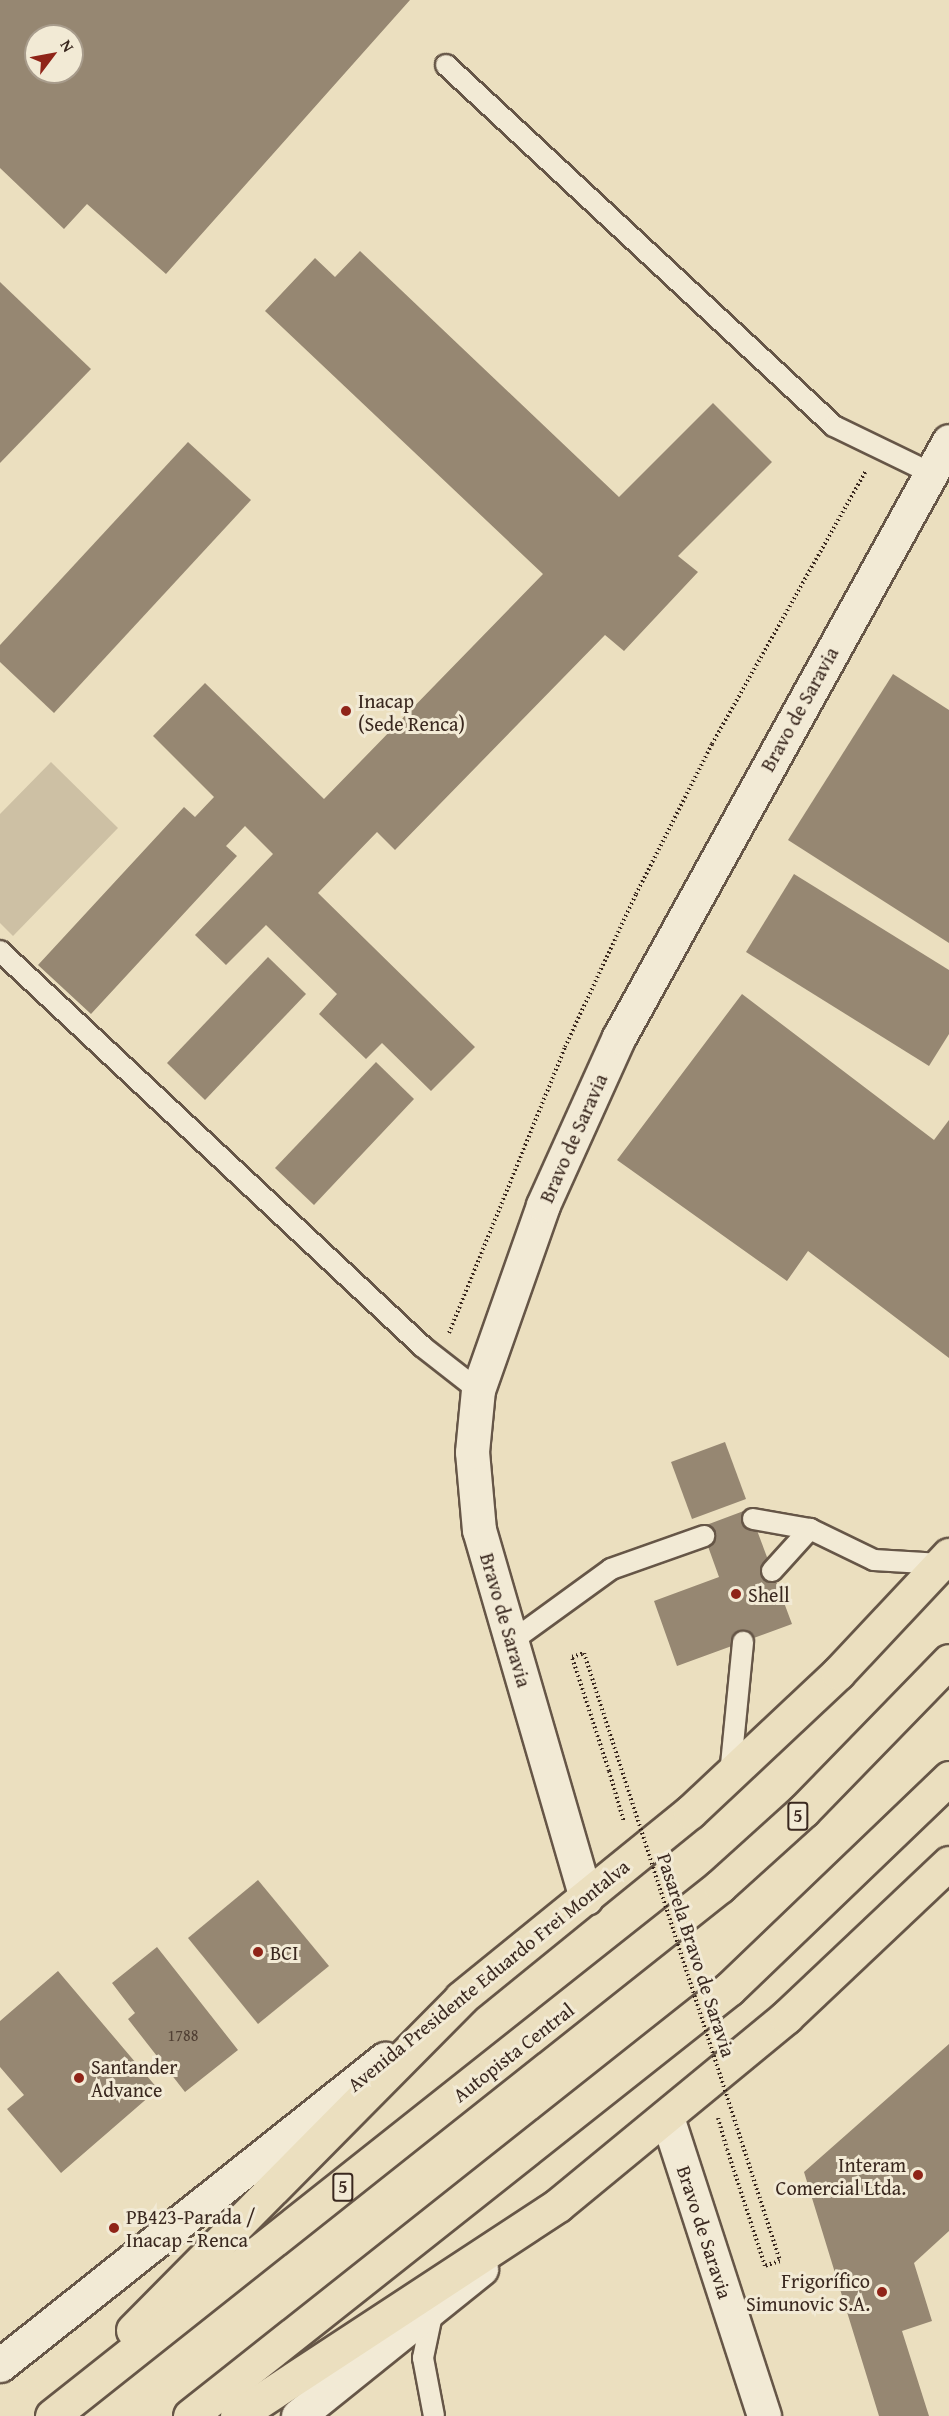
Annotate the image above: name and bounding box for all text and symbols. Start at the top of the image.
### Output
north arrow [24,24,84,84]
text: N [55,35,81,56]
street label: Bravo de Saravia [755,643,843,775]
place label: Inacap (Sede Renca) [358,688,465,735]
marker: Inacap (Sede Renca) [339,704,353,718]
street label: Bravo de Saravia [534,1070,612,1206]
street label: Bravo de Saravia [475,1550,537,1690]
place label: Shell [748,1582,790,1606]
marker: Shell [729,1587,743,1601]
road number: 5 [786,1801,810,1831]
street label: Pasarela Bravo de Saravia [653,1850,741,2060]
street label: Avenida Presidente Eduardo Frei Montalva [342,1854,634,2096]
place label: BCI [270,1940,298,1964]
marker: BCI [251,1945,265,1959]
street label: Autopista Central [448,1997,578,2107]
house number: 1788 [168,2025,198,2045]
place label: Santander Advance [91,2054,177,2101]
marker: Santander Advance [72,2071,86,2085]
place label: Interam Comercial Ltda. [776,2152,906,2199]
street label: Bravo de Saravia [672,2162,738,2302]
marker: Interam Comercial Ltda. [911,2168,925,2182]
road number: 5 [331,2172,355,2202]
place label: PB423-Parada / Inacap - Renca [126,2204,256,2251]
marker: PB423-Parada / Inacap - Renca [107,2221,121,2235]
place label: Frigorífico Simunovic S.A. [746,2268,870,2315]
marker: Frigorífico Simunovic S.A. [875,2285,889,2299]

